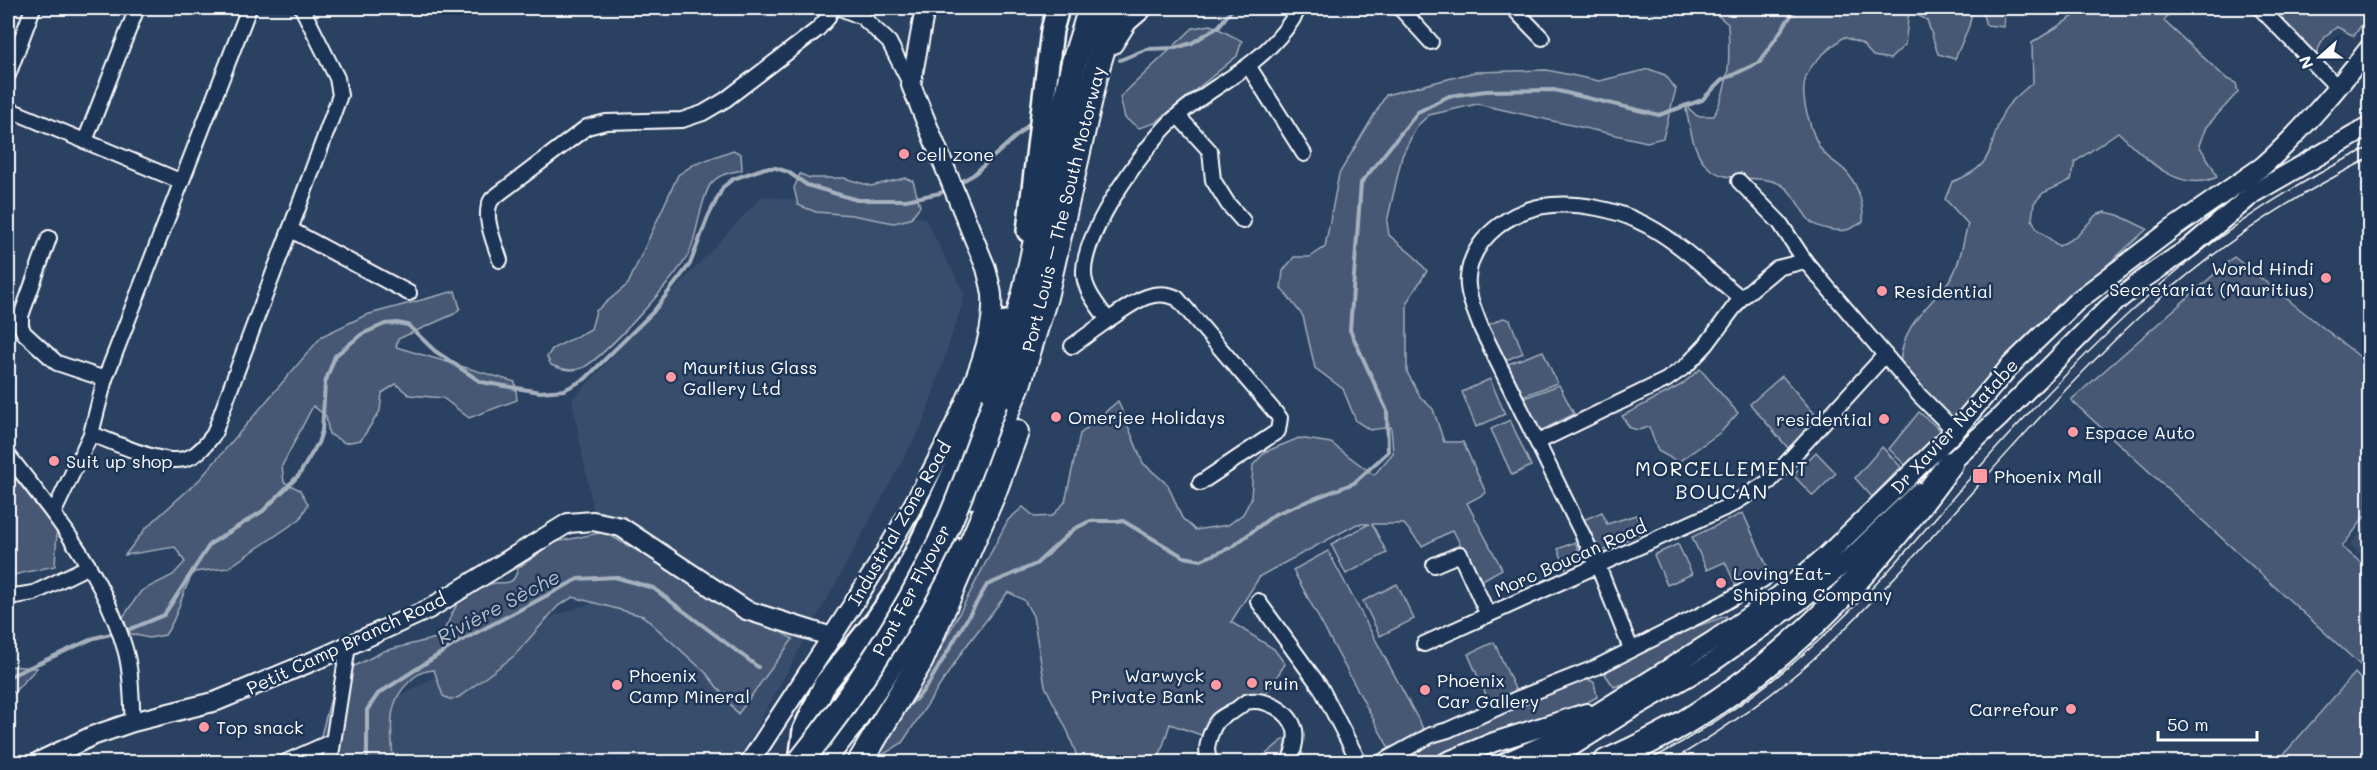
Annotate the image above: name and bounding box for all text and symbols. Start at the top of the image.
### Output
north arrow [2290,27,2350,87]
text: N [2294,53,2318,72]
street label: Port Louis – The South Motorway [1016,64,1110,354]
place label: cell zone [916,142,994,166]
marker: cell zone [897,147,911,161]
place label: World Hindi Secretariat (Mauritius) [2109,256,2314,301]
marker: World Hindi Secretariat (Mauritius) [2319,271,2333,285]
place label: Residential [1894,279,1993,303]
marker: Residential [1875,284,1889,298]
street label: Dr Xavier Natatabe [1885,353,2023,499]
place label: Mauritius Glass Gallery Ltd [683,355,817,400]
marker: Mauritius Glass Gallery Ltd [664,370,678,384]
place label: Omerjee Holidays [1068,405,1225,429]
place label: residential [1776,407,1872,431]
marker: Omerjee Holidays [1049,410,1063,424]
marker: residential [1877,412,1891,426]
place label: Espace Auto [2085,420,2195,444]
marker: Espace Auto [2066,425,2080,439]
street label: Industrial Zone Road [842,436,956,610]
place label: Suit up shop [66,449,173,473]
marker: Suit up shop [47,454,61,468]
district label: MORCELLEMENT BOUCAN [1635,455,1809,504]
place label: Phoenix Mall [1994,464,2102,488]
marker: Phoenix Mall [1971,467,1989,485]
street label: Morc Boucan Road [1490,514,1650,602]
street label: Pont Fer Flyover [866,520,956,660]
place label: Loving Eat- Shipping Company [1733,561,1892,606]
water label: Rivière Sèche [432,563,564,649]
marker: Loving Eat- Shipping Company [1714,576,1728,590]
street label: Petit Camp Branch Road [242,586,450,700]
place label: Phoenix Camp Mineral [629,663,750,708]
place label: Warwyck Private Bank [1091,663,1204,708]
place label: Phoenix Car Gallery [1437,668,1539,713]
place label: ruin [1264,671,1298,695]
marker: ruin [1245,676,1259,690]
marker: Phoenix Camp Mineral [610,678,624,692]
marker: Warwyck Private Bank [1209,678,1223,692]
marker: Phoenix Car Gallery [1418,683,1432,697]
place label: Carrefour [1969,697,2059,721]
marker: Carrefour [2064,702,2078,716]
scale bar [2158,704,2257,742]
text: 50 m [2167,712,2209,736]
place label: Top snack [216,715,304,739]
marker: Top snack [197,720,211,734]

